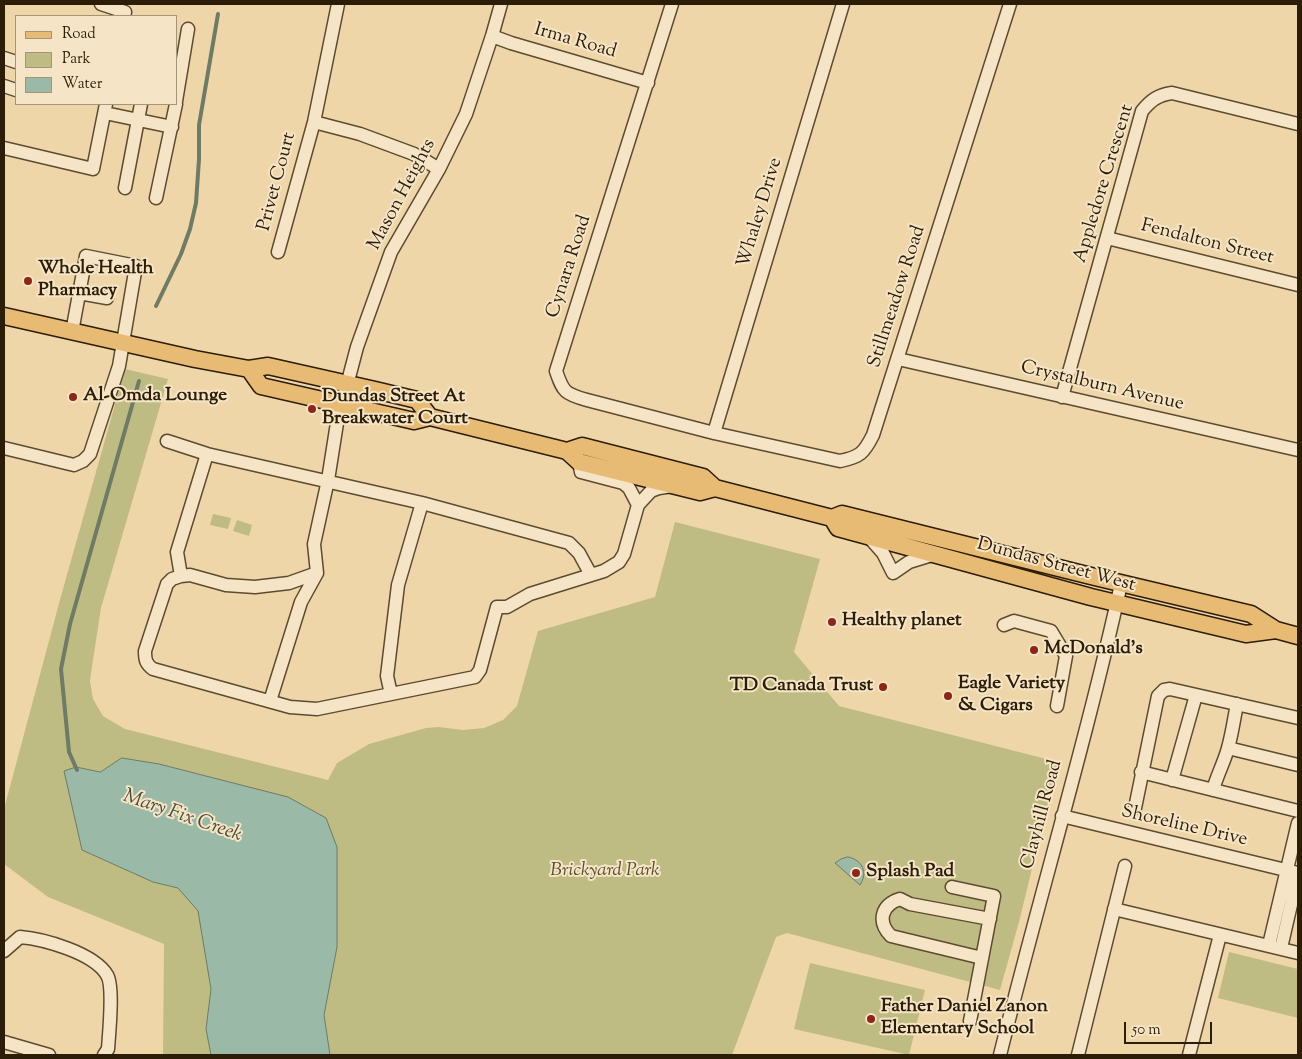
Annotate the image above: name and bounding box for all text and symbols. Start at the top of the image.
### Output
legend [15,15,178,105]
street label: Irma Road [531,19,619,65]
text: Road [62,24,96,45]
text: Park [62,49,91,70]
text: Water [62,74,102,95]
street label: Appledore Crescent [1070,102,1140,266]
street label: Privet Court [254,130,302,234]
street label: Mason Heights [364,135,442,255]
street label: Whaley Drive [733,155,789,271]
street label: Cynara Road [543,213,597,321]
street label: Fendalton Street [1138,215,1276,271]
street label: Stillmeadow Road [864,223,932,371]
place label: Whole Health Pharmacy [38,259,154,303]
marker: Whole Health Pharmacy [22,275,34,287]
street label: Crystalburn Avenue [1018,357,1186,417]
place label: Al-Omda Lounge [83,386,227,408]
place label: Dundas Street At Breakwater Court [322,387,468,431]
marker: Al-Omda Lounge [67,391,79,403]
marker: Dundas Street At Breakwater Court [306,403,318,415]
street label: Dundas Street West [974,534,1138,598]
place label: Healthy planet [842,611,962,633]
marker: Healthy planet [826,616,838,628]
place label: McDonald's [1044,639,1143,661]
marker: McDonald's [1028,644,1040,656]
place label: Eagle Variety & Cigars [958,674,1065,718]
place label: TD Canada Trust [730,676,873,698]
marker: TD Canada Trust [877,681,889,693]
marker: Eagle Variety & Cigars [942,690,954,702]
street label: Clayhill Road [1017,758,1069,872]
water label: Mary Fix Creek [119,785,245,849]
street label: Shoreline Drive [1119,801,1249,853]
park label: Brickyard Park [550,861,660,883]
place label: Splash Pad [866,862,954,884]
marker: Splash Pad [850,867,862,879]
place label: Father Daniel Zanon Elementary School [881,997,1048,1041]
scale bar [1127,1012,1214,1044]
marker: Father Daniel Zanon Elementary School [865,1013,877,1025]
text: 50 m [1132,1020,1161,1041]

